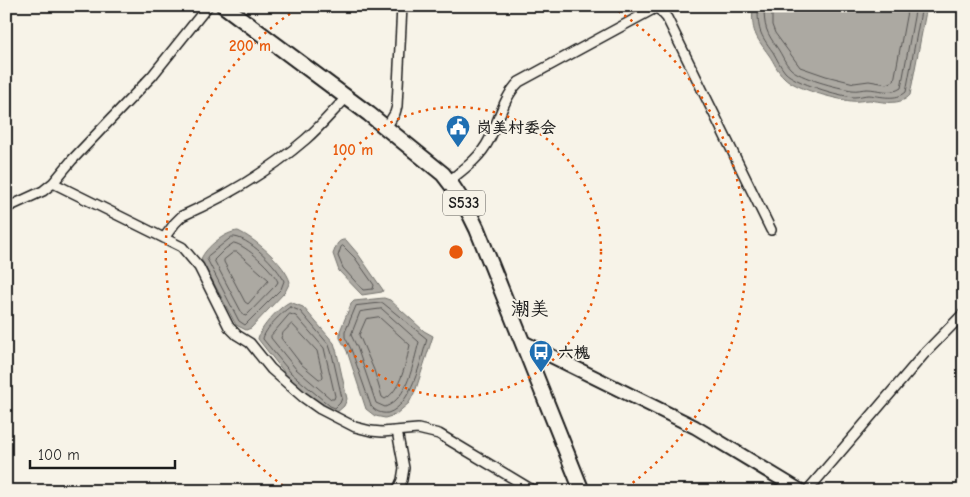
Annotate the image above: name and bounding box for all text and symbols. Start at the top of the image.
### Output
text: 200 m [229,37,271,55]
public building icon: 岗美村委会 [445,114,471,148]
place label: 岗美村委会 [476,119,556,137]
text: 100 m [333,141,373,159]
road number: S533 [443,190,485,216]
centre of rings [447,243,465,261]
district label: 潮美 [511,298,549,320]
bus stop icon: 六槐 [528,339,554,373]
place label: 六槐 [558,344,590,362]
scale bar [30,437,175,469]
text: 100 m [38,446,80,464]

